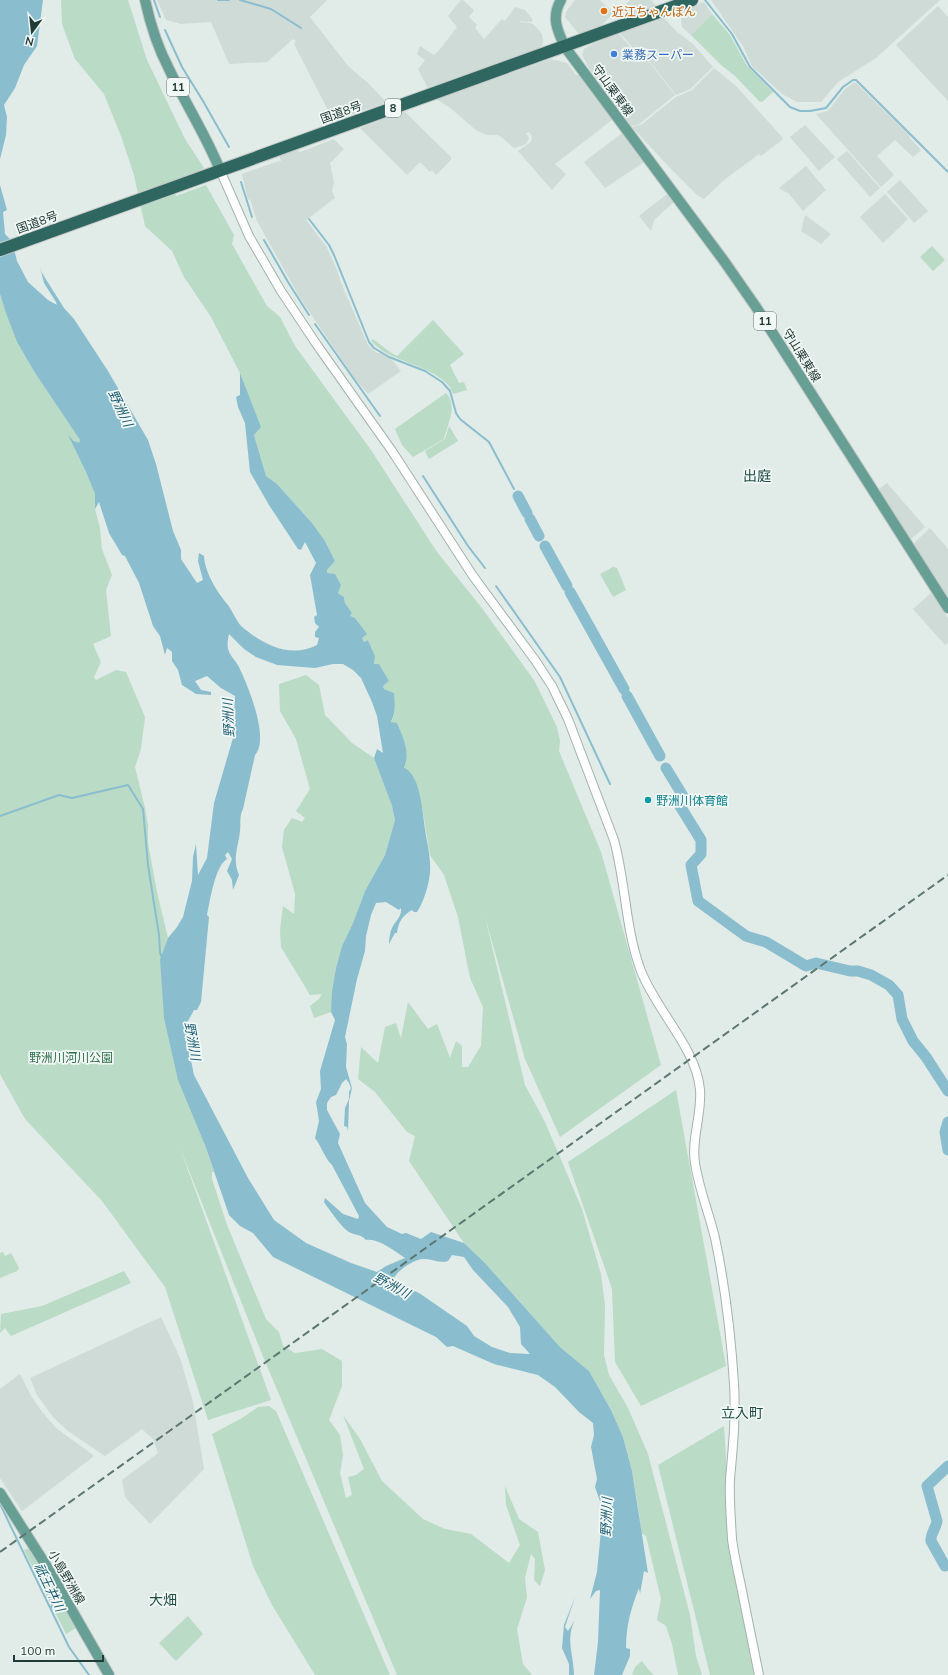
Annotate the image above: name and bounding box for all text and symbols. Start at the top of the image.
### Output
place label: 近江ちゃんぽん [612,4,696,19]
marker: 近江ちゃんぽん [599,6,609,16]
north arrow [12,12,52,52]
text: N [24,34,35,49]
place label: 業務スーパー [622,47,694,62]
marker: 業務スーパー [609,49,619,59]
street label: 守山栗東線 [589,61,637,119]
road number: 11 [167,78,189,96]
street label: 国道8号 [318,98,364,126]
road number: 8 [385,99,401,117]
street label: 国道8号 [14,208,60,236]
road number: 11 [754,312,776,330]
street label: 守山栗東線 [780,326,824,384]
water label: 野洲川 [106,387,137,431]
district label: 出庭 [743,467,771,485]
water label: 野洲川 [219,696,237,738]
place label: 野洲川体育館 [656,793,728,808]
marker: 野洲川体育館 [643,795,653,805]
water label: 野洲川 [182,1020,205,1064]
park label: 野洲川河川公園 [29,1050,113,1065]
water label: 野洲川 [371,1269,415,1302]
district label: 立入町 [721,1404,763,1422]
water label: 野洲川 [597,1495,615,1537]
street label: 小島野洲線 [46,1547,88,1607]
water label: 祇王井川 [31,1560,69,1616]
district label: 大畑 [149,1591,177,1609]
scale bar [14,1637,103,1663]
text: 100 m [20,1643,55,1658]

